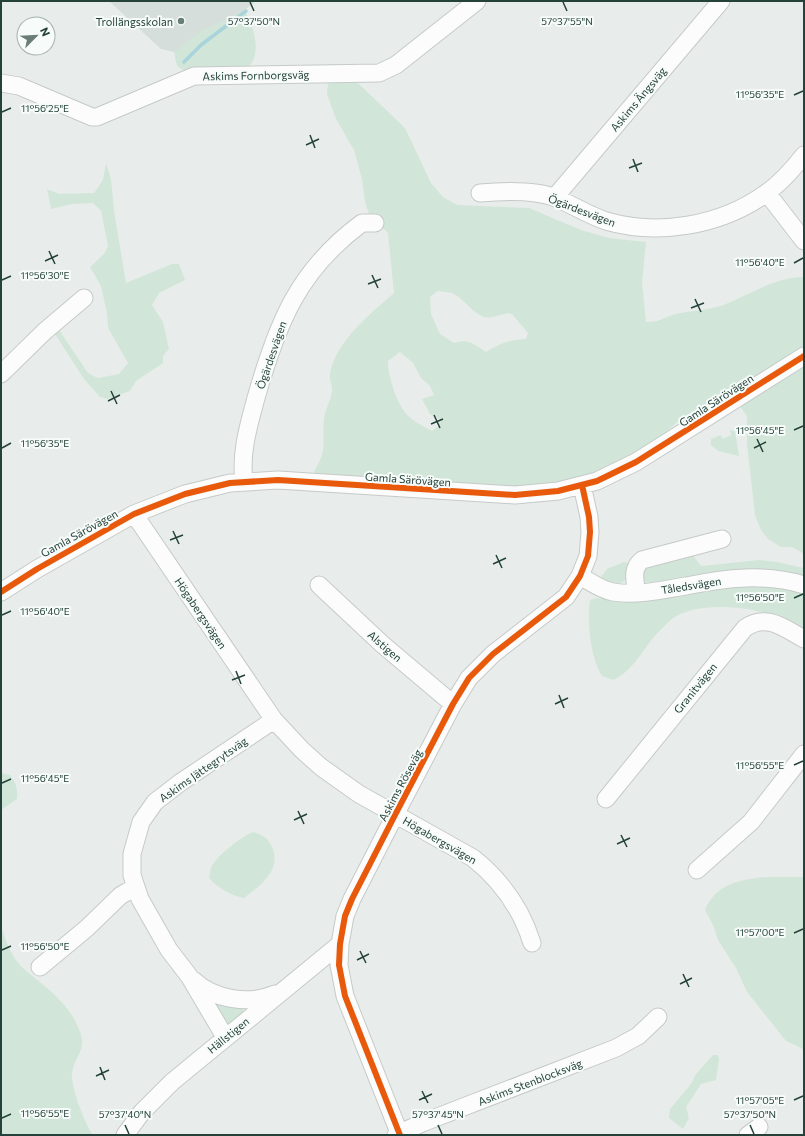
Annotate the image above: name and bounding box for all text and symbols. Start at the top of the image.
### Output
place label: Trollängsskolan [95,15,173,28]
text: 57°37'50"N [228,15,280,27]
text: 57°37'55"N [541,15,593,27]
north arrow [16,16,56,56]
marker: Trollängsskolan [176,16,186,26]
text: N [38,25,53,38]
street label: Askims Ängsväg [607,63,669,134]
street label: Askims Fornborgsväg [202,68,310,82]
text: 11°56'35"E [736,88,784,100]
text: 11°56'25"E [21,102,69,114]
street label: Ögärdesvägen [547,190,618,229]
text: 11°56'40"E [735,256,785,268]
text: 11°56'30"E [20,269,70,281]
street label: Ögärdesvägen [252,319,289,391]
street label: Gamla Särövägen [676,371,756,429]
text: 11°56'45"E [736,424,784,436]
text: 11°56'35"E [21,437,69,449]
street label: Gamla Särövägen [365,470,451,488]
street label: Gamla Särövägen [38,506,120,560]
street label: Tåledsvägen [660,574,722,596]
street label: Högabergsvägen [172,575,230,651]
text: 11°56'50"E [735,591,785,603]
text: 11°56'40"E [20,605,70,617]
street label: Alstigen [365,628,405,664]
street label: Granitvägen [671,660,719,716]
street label: Askims Jättegrytsväg [157,734,250,805]
street label: Askims Röseväg [376,747,424,823]
text: 11°56'55"E [736,759,784,771]
text: 11°56'45"E [21,772,69,784]
street label: Högabergsvägen [401,814,479,866]
text: 11°57'00"E [735,926,785,938]
text: 11°56'50"E [20,940,70,952]
street label: Hällstigen [205,1014,251,1056]
street label: Askims Stenblocksväg [476,1056,584,1108]
text: 11°57'05"E [736,1094,784,1106]
text: 11°56'55"E [21,1107,69,1119]
text: 57°37'40"N [99,1108,151,1120]
text: 57°37'45"N [412,1108,464,1120]
text: 57°37'50"N [724,1108,776,1120]

